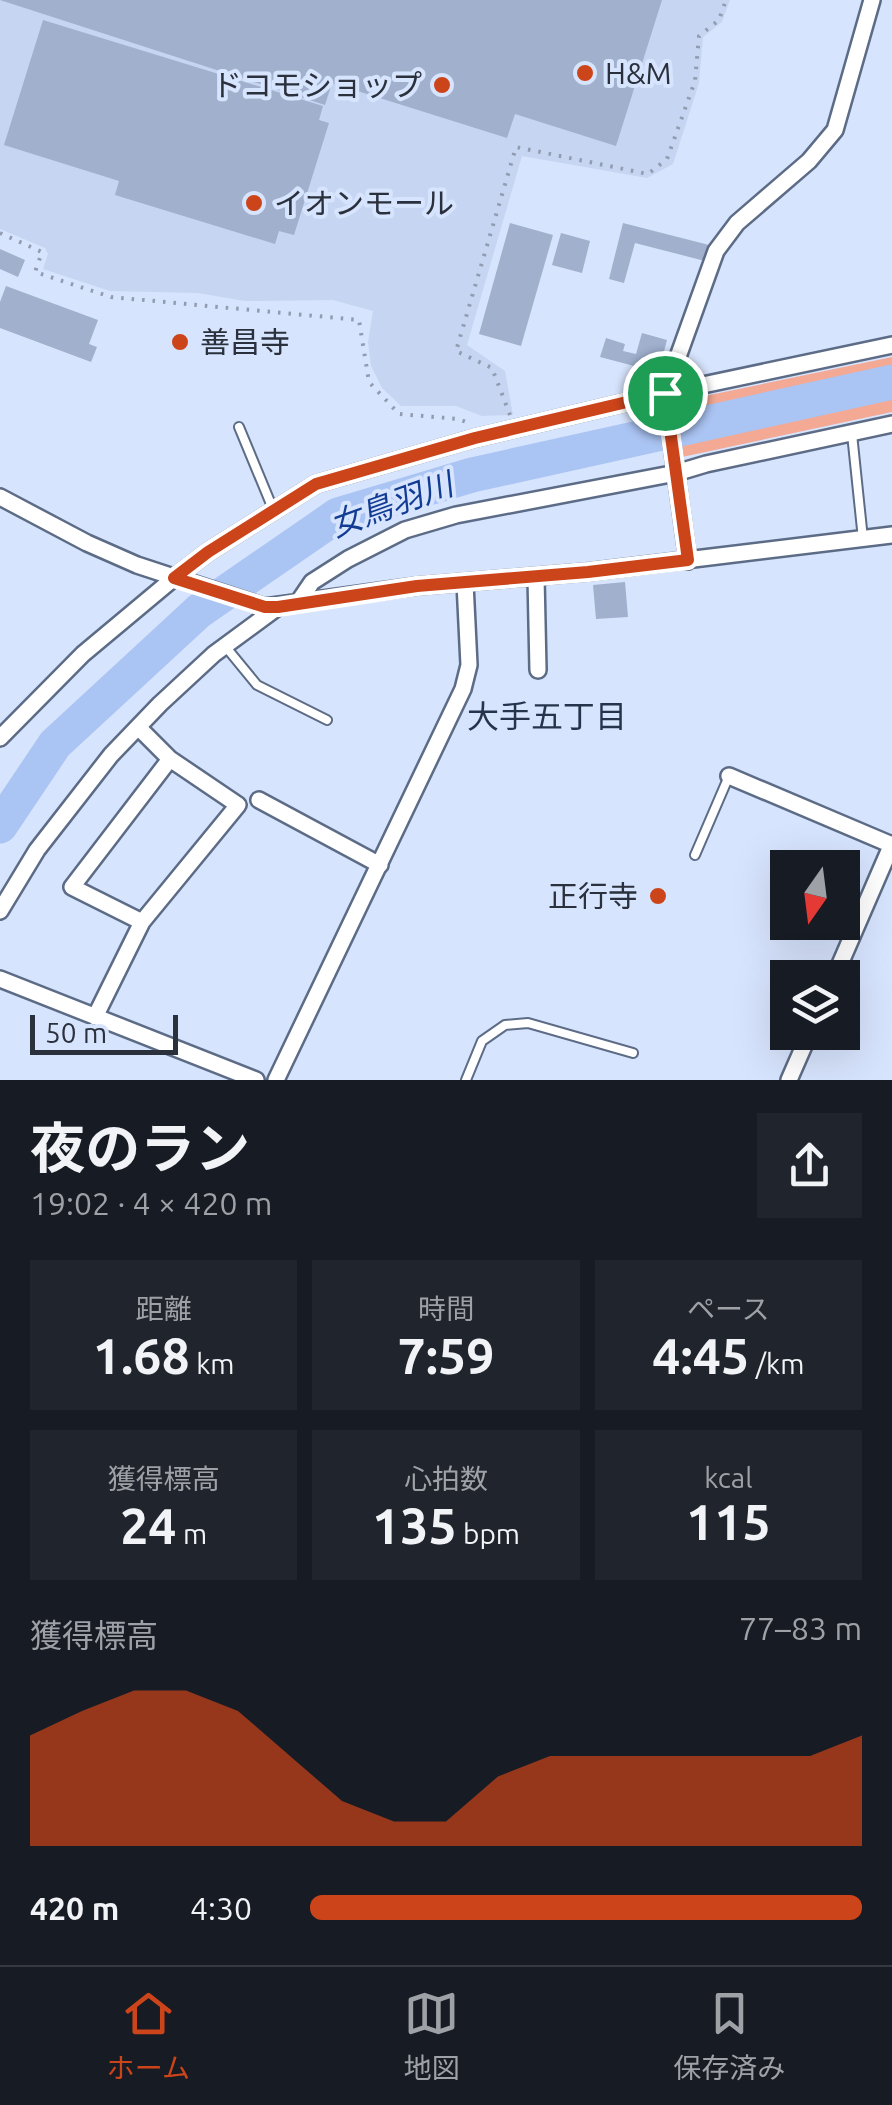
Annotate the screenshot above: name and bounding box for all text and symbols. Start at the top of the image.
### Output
place label: H&M [605,56,672,90]
marker: H&M [574,62,596,84]
place label: ドコモショップ [212,68,422,102]
marker: ドコモショップ [431,74,453,96]
place label: イオンモール [274,186,454,220]
marker: イオンモール [243,192,265,214]
place label: 善昌寺 [200,325,290,359]
marker: 善昌寺 [169,331,191,353]
pin [623,351,708,436]
icon: arrive [638,366,693,421]
water label: 女鳥羽川 [325,464,460,543]
district label: 大手五丁目 [467,698,627,734]
north arrow [770,850,860,940]
map controls [770,850,860,1050]
place label: 正行寺 [548,879,638,913]
marker: 正行寺 [647,885,669,907]
button: layers [770,960,860,1050]
scale bar [30,1010,178,1054]
text: 50 m [45,1017,107,1048]
button: share [757,1113,862,1218]
text: 夜のラン [30,1117,250,1178]
text: 19:02 · 4 × 420 m [30,1185,272,1221]
text: 距離 [136,1293,192,1324]
text: 時間 [418,1293,474,1324]
text: ペース [687,1293,770,1324]
text: 1.68 [93,1327,190,1383]
text: 7:59 [398,1327,494,1383]
text: 4:45 [652,1327,749,1383]
text: km [190,1348,234,1379]
text: /km [749,1348,804,1379]
text: kcal [704,1462,753,1493]
text: 獲得標高 [108,1463,220,1494]
text: 心拍数 [404,1463,488,1494]
text: 115 [686,1493,771,1549]
text: 24 [120,1497,177,1553]
text: 135 [372,1497,457,1553]
text: m [177,1518,207,1549]
text: bpm [457,1518,520,1549]
text: 77–83 m [739,1610,862,1646]
text: 獲得標高 [30,1617,158,1653]
text: 420 m [30,1890,119,1926]
text: 4:30 [190,1890,252,1926]
tab: ホーム [107,1986,190,2086]
tab: 地図 [404,1986,460,2086]
tab: 保存済み [673,1986,785,2086]

